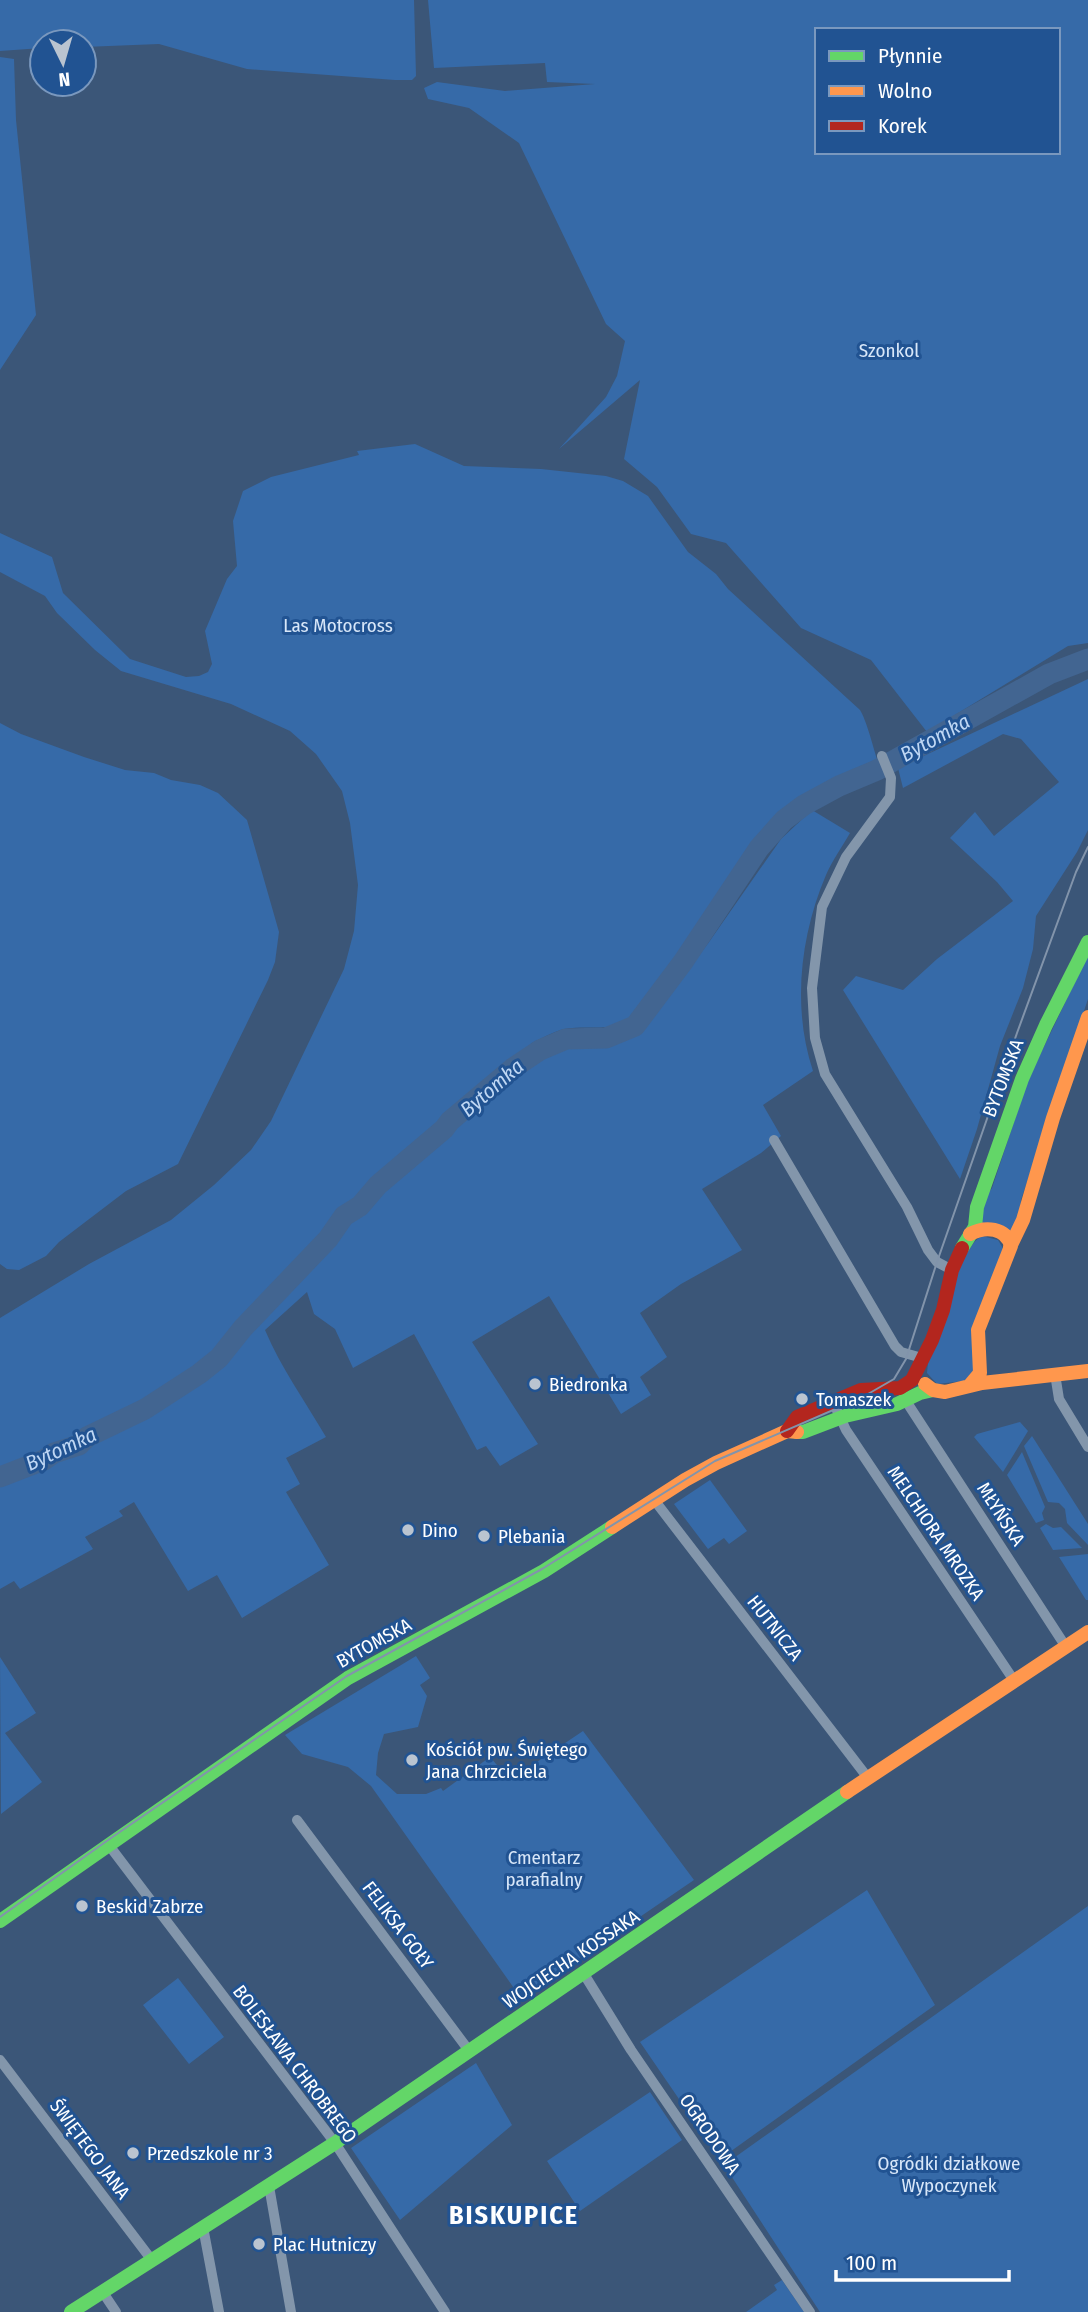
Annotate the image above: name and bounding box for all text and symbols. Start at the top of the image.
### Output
north arrow [28,28,98,98]
legend [815,28,1060,154]
text: Płynnie [878,43,942,69]
text: N [58,67,71,91]
text: Wolno [878,78,932,104]
text: Korek [878,113,927,139]
park label: Szonkol [859,339,919,362]
park label: Las Motocross [283,614,393,637]
water label: Bytomka [896,708,974,768]
street label: BYTOMSKA [978,1036,1028,1120]
water label: Bytomka [455,1053,529,1123]
place label: Biedronka [549,1373,628,1396]
marker: Biedronka [527,1376,543,1392]
place label: Tomaszek [816,1388,891,1411]
marker: Tomaszek [794,1391,810,1407]
water label: Bytomka [21,1421,101,1477]
street label: MELCHIORA MROZKA [883,1461,989,1605]
street label: MŁYŃSKA [972,1478,1030,1550]
place label: Dino [422,1519,458,1542]
marker: Dino [400,1522,416,1538]
place label: Plebania [498,1525,565,1548]
marker: Plebania [476,1528,492,1544]
street label: HUTNICZA [742,1591,808,1665]
street label: BYTOMSKA [333,1613,415,1673]
place label: Kościół pw. Świętego Jana Chrzciciela [426,1738,587,1783]
marker: Kościół pw. Świętego Jana Chrzciciela [404,1752,420,1768]
park label: Cmentarz parafialny [505,1846,583,1891]
street label: FELIKSA GOŁY [358,1877,439,1974]
place label: Beskid Zabrze [96,1895,203,1918]
marker: Beskid Zabrze [74,1898,90,1914]
street label: WOJCIECHA KOSSAKA [498,1905,644,2013]
street label: BOLESŁAWA CHROBREGO [228,1980,362,2148]
street label: OGRODOWA [675,2089,745,2179]
street label: ŚWIĘTEGO JANA [45,2095,135,2203]
place label: Przedszkole nr 3 [147,2142,273,2165]
marker: Przedszkole nr 3 [125,2145,141,2161]
park label: Ogródki działkowe Wypoczynek [878,2152,1020,2197]
district label: BISKUPICE [449,2200,579,2231]
place label: Plac Hutniczy [273,2233,377,2256]
marker: Plac Hutniczy [251,2236,267,2252]
scale bar [836,2238,1009,2282]
text: 100 m [846,2250,897,2276]

